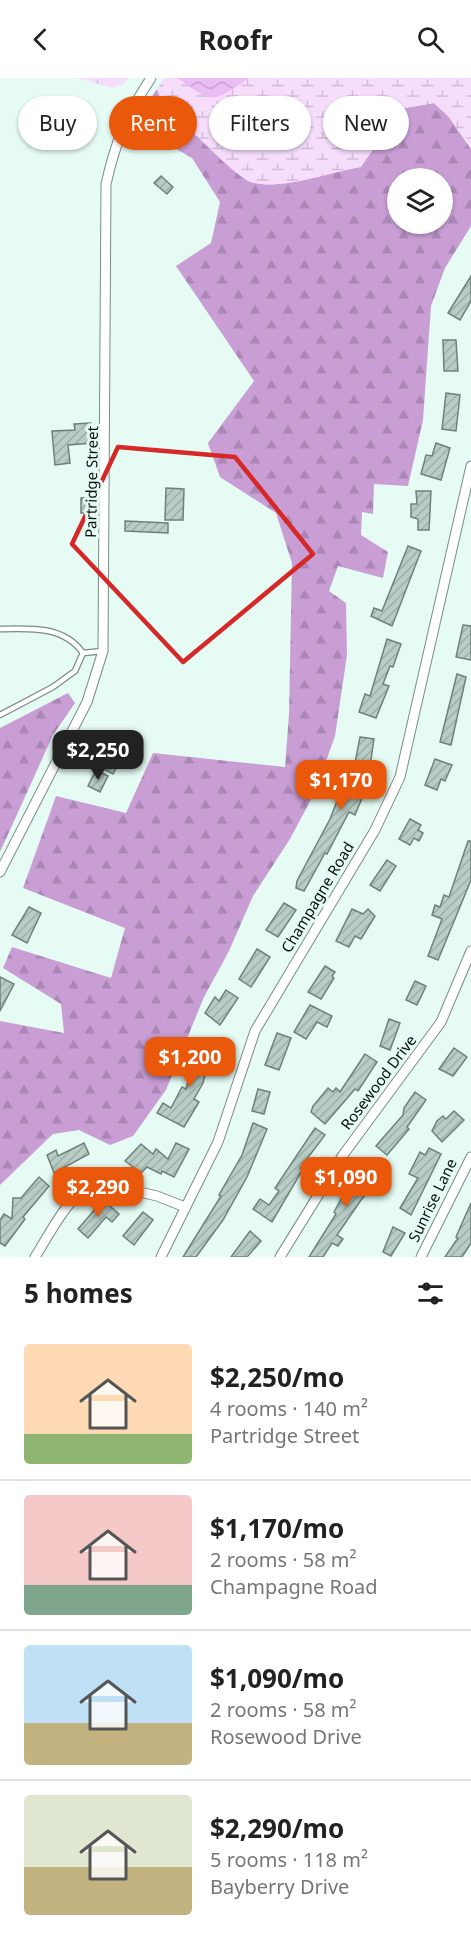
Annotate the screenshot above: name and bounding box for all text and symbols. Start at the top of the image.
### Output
text: Roofr [199,21,272,58]
icon: back [24,23,57,56]
icon: search [414,23,447,56]
chip: Buy [18,96,97,150]
chip: Rent [109,96,197,150]
chip: Filters [209,96,311,150]
chip: New [323,96,409,150]
map controls [387,168,453,234]
button: layers [387,168,453,234]
street label: Partridge Street [80,425,102,538]
pin: $2,250 [49,730,147,781]
text: $2,250 [67,736,129,763]
pin: $1,170 [292,760,390,811]
text: $1,170 [310,766,372,793]
street label: Champagne Road [276,838,358,956]
street label: Rosewood Drive [336,1030,420,1134]
pin: $1,200 [141,1037,239,1088]
text: $1,200 [159,1043,221,1070]
street label: Sunrise Lane [403,1155,461,1245]
pin: $1,090 [297,1157,395,1208]
text: $1,090 [315,1163,377,1190]
pin: $2,290 [49,1167,147,1218]
text: $2,290 [67,1173,129,1200]
text: 5 homes [24,1275,133,1311]
icon: filters [414,1277,447,1310]
text: $2,250/mo [210,1359,344,1395]
icon: home [72,1368,144,1440]
text: 4 rooms · 140 m² [210,1395,368,1422]
text: Partridge Street [210,1422,359,1449]
text: $1,170/mo [210,1510,344,1546]
icon: home [72,1519,144,1591]
text: 2 rooms · 58 m² [210,1546,357,1573]
text: Champagne Road [210,1573,378,1600]
text: $1,090/mo [210,1660,344,1696]
icon: home [72,1669,144,1741]
text: 2 rooms · 58 m² [210,1696,357,1723]
text: Rosewood Drive [210,1723,362,1750]
text: $2,290/mo [210,1810,344,1846]
icon: home [72,1819,144,1891]
text: 5 rooms · 118 m² [210,1846,368,1873]
text: Bayberry Drive [210,1873,349,1900]

